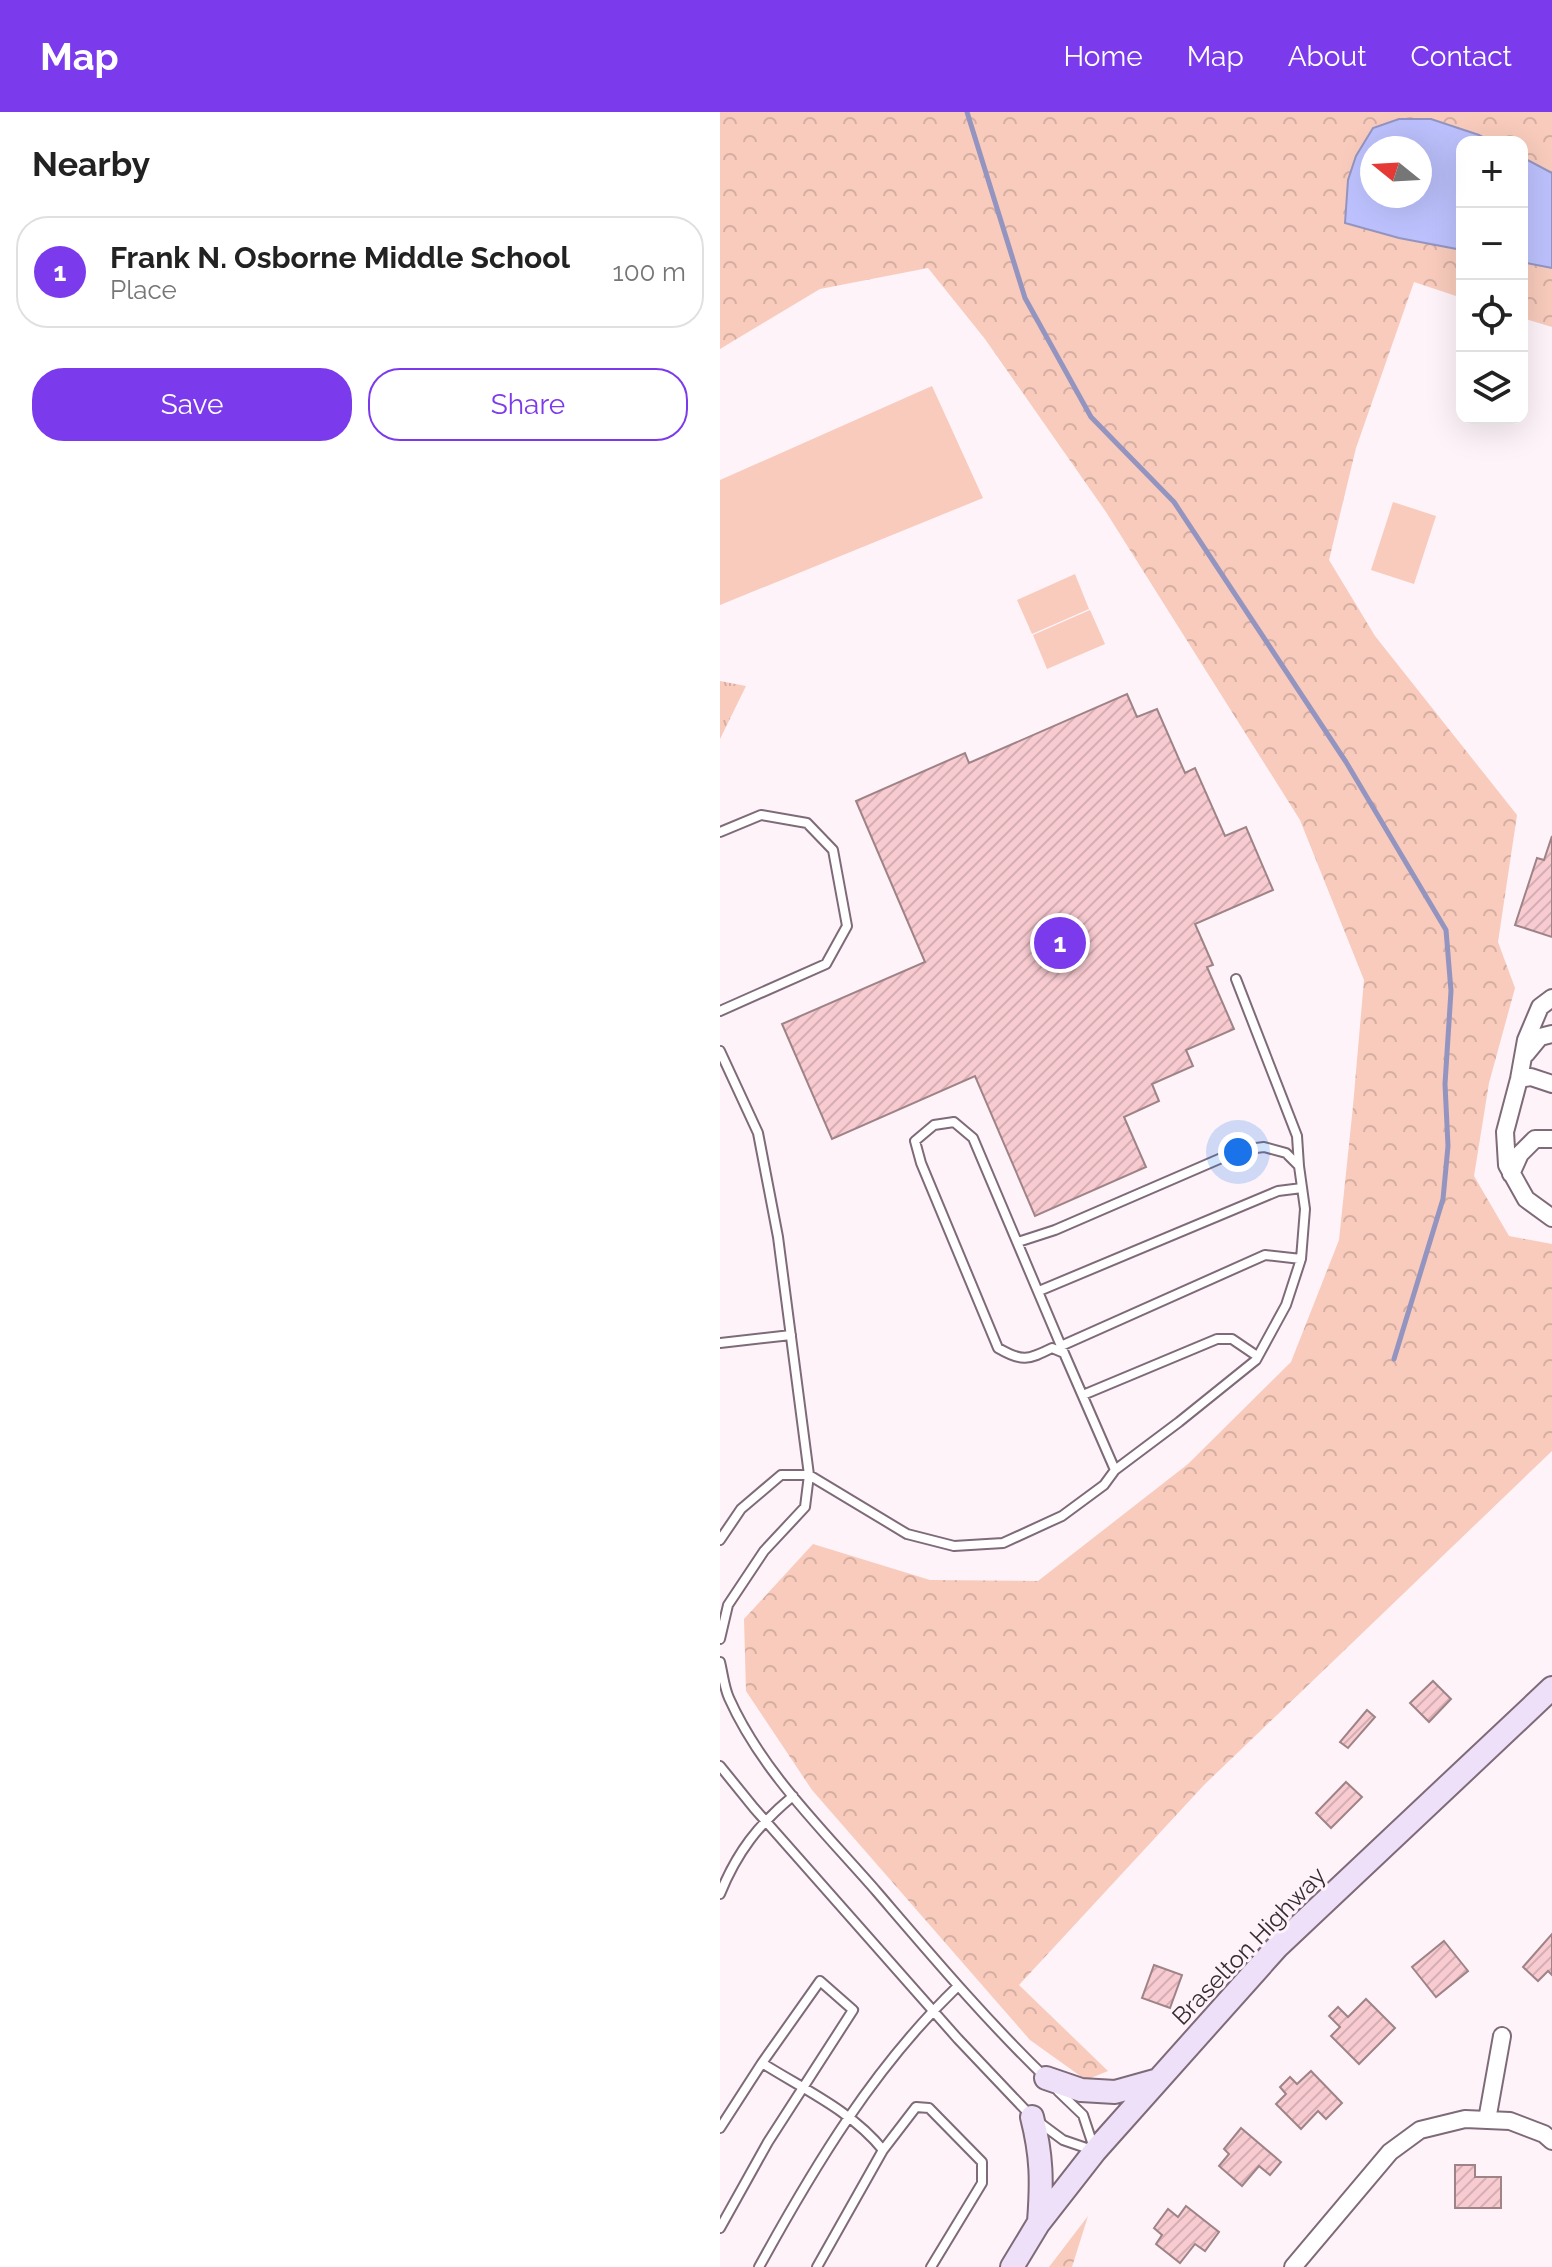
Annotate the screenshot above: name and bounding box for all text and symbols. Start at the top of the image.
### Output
text: Map [40,34,119,79]
text: Home [1063,40,1143,73]
text: Map [1187,40,1244,73]
text: About [1288,40,1367,73]
text: Contact [1411,40,1512,73]
north arrow [1360,136,1432,208]
map controls [1456,136,1528,424]
button: + [1456,136,1528,208]
text: Nearby [32,144,150,184]
button: − [1456,208,1528,280]
text: Frank N. Osborne Middle School [110,240,570,275]
text: 1 [54,257,66,287]
text: 100 m [613,257,686,287]
text: Place [110,275,177,305]
button: locate [1456,280,1528,352]
button: layers [1456,352,1528,424]
button: Save [32,368,352,441]
button: Share [368,368,688,441]
pin: 1 [1034,913,1086,973]
your location [1218,1132,1258,1172]
street label: Braselton Highway [1166,1861,1331,2031]

